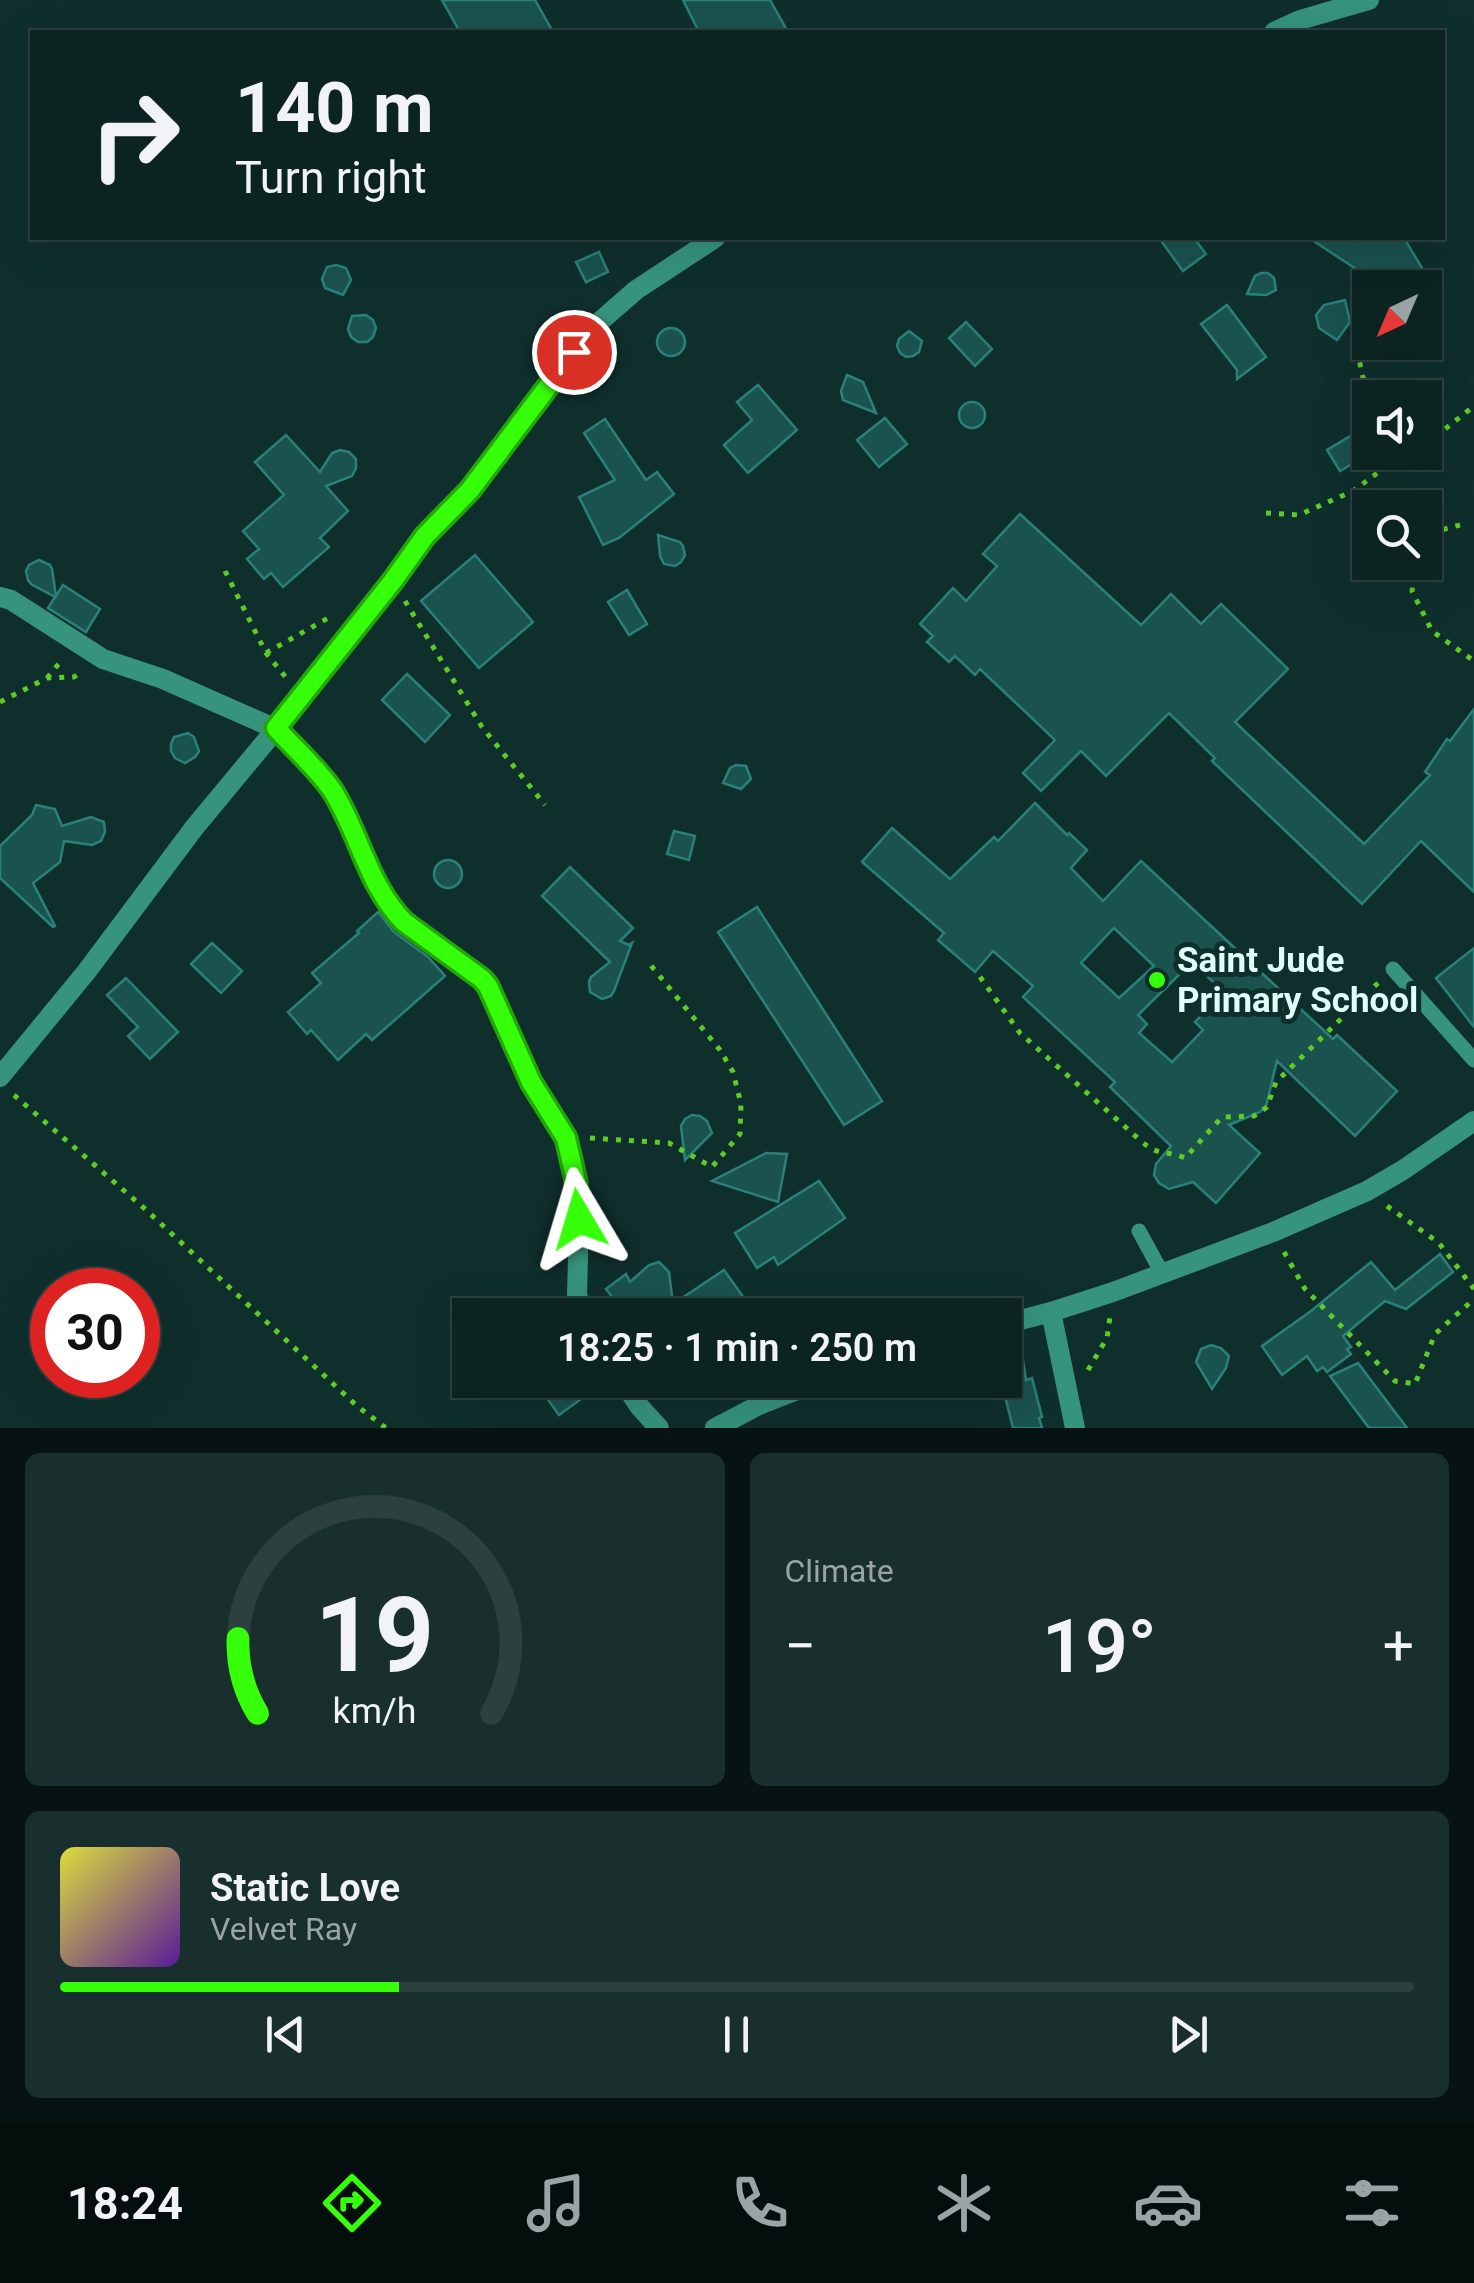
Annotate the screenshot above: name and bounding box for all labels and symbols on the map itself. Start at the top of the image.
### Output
north arrow [1352,270,1442,360]
pin [532,310,617,395]
place label: Saint Jude Primary School [1177,940,1418,1021]
marker: Saint Jude Primary School [1146,969,1168,991]
position arrow [527,1167,631,1271]
speed limit sign: 30 [30,1268,160,1398]

